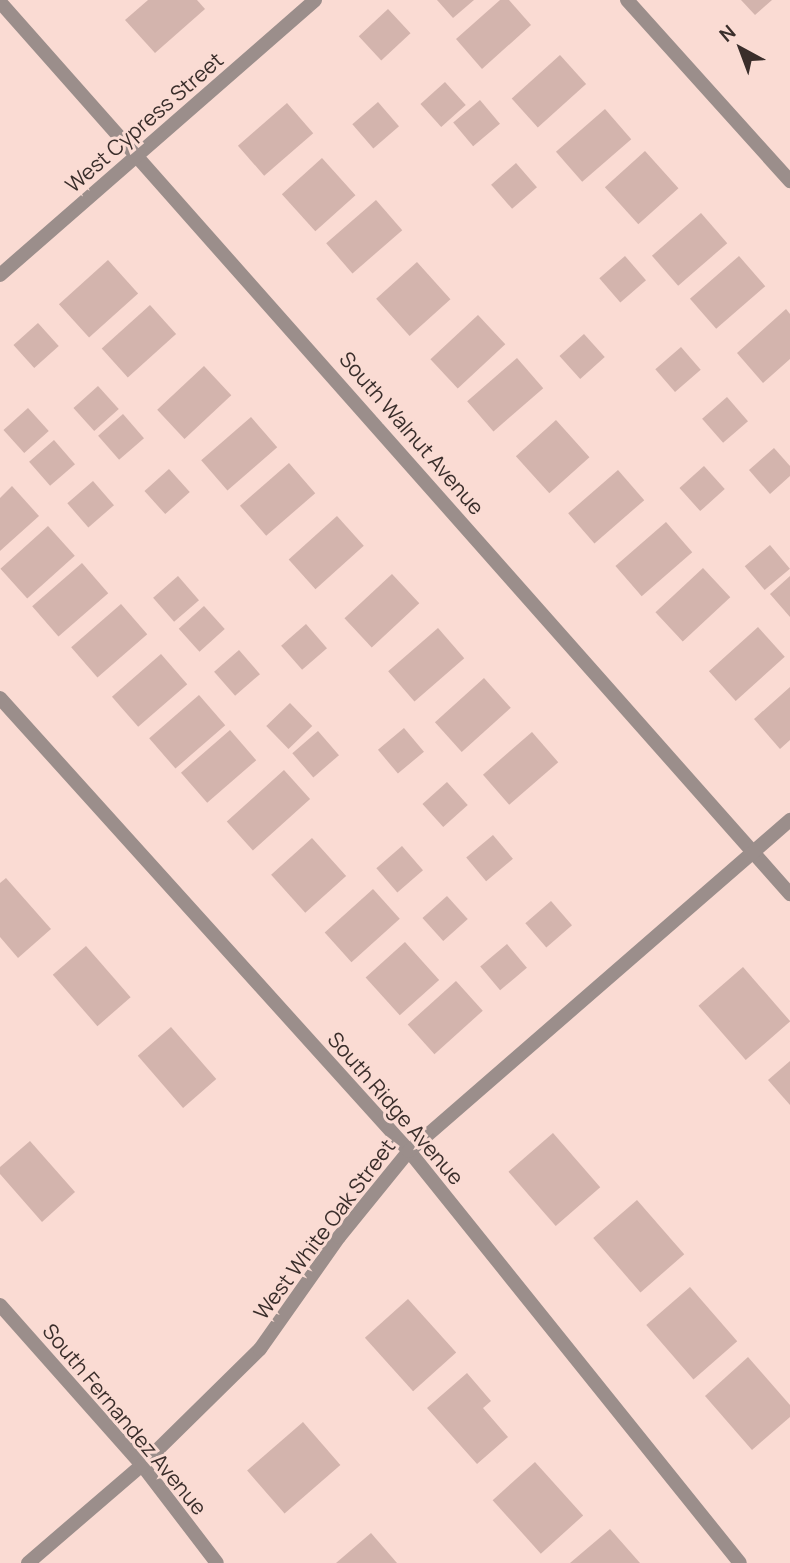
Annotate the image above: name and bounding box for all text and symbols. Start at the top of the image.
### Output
north arrow [706,14,776,84]
text: N [714,19,741,47]
street label: West Cypress Street [60,47,228,197]
street label: South Walnut Avenue [334,346,490,520]
street label: South Ridge Avenue [323,1026,469,1190]
street label: West White Oak Street [248,1134,400,1324]
street label: South Fernandez Avenue [38,1318,212,1520]

